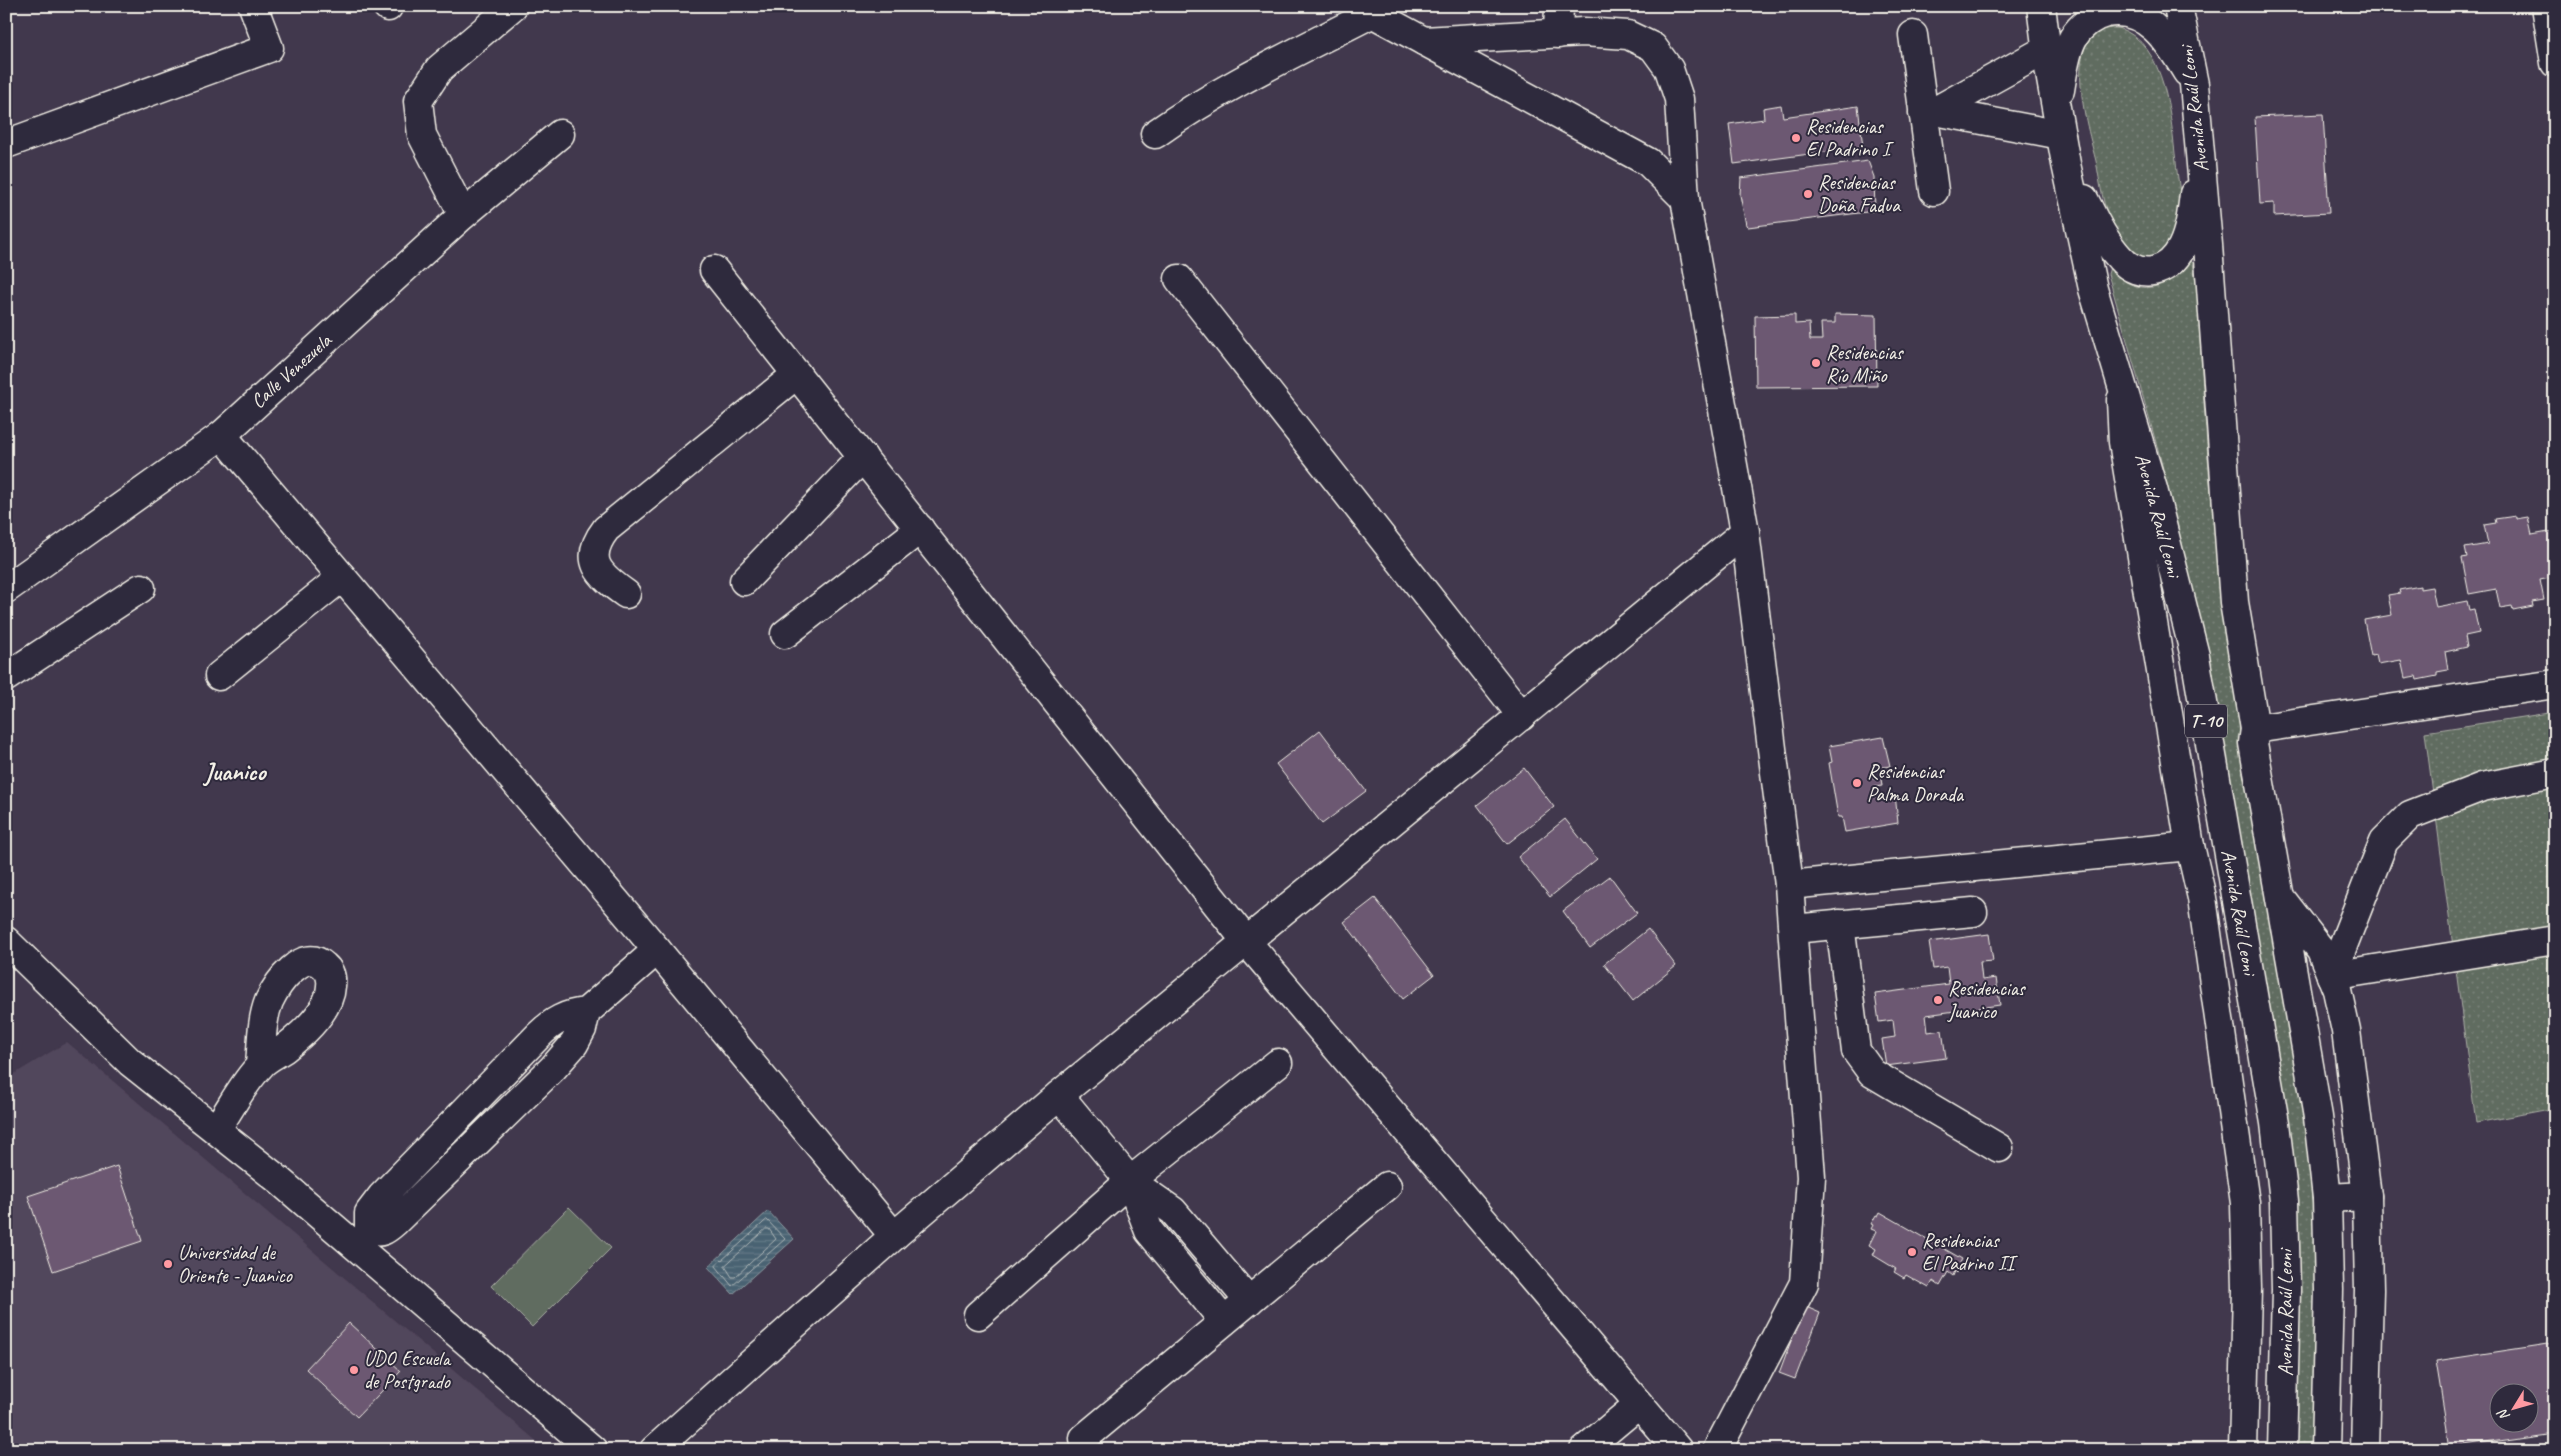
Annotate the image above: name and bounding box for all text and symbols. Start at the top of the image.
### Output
street label: Avenida Raúl Leoni [2174,42,2214,173]
place label: Residencias El Padrino I [1806,114,1895,162]
marker: Residencias El Padrino I [1790,132,1802,144]
place label: Residencias Doña Fadua [1818,170,1901,218]
marker: Residencias Doña Fadua [1802,188,1814,200]
street label: Calle Venezuela [246,327,337,414]
place label: Residencias Río Miño [1826,340,1905,388]
marker: Residencias Río Miño [1810,357,1822,369]
street label: Avenida Raúl Leoni [2130,451,2187,581]
road number: T-10 [2185,704,2227,738]
district label: Juanico [202,756,268,788]
place label: Residencias Palma Dorada [1867,759,1965,807]
marker: Residencias Palma Dorada [1851,777,1863,789]
street label: Avenida Raúl Leoni [2216,848,2263,979]
place label: Residencias Juanico [1947,976,2027,1024]
marker: Residencias Juanico [1932,994,1944,1006]
place label: Residencias El Padrino II [1922,1228,2018,1276]
place label: Universidad de Oriente - Juanico [178,1240,293,1288]
marker: Residencias El Padrino II [1906,1246,1918,1258]
street label: Avenida Raúl Leoni [2273,1248,2298,1376]
marker: Universidad de Oriente - Juanico [162,1258,174,1270]
place label: UDO Escuela de Postgrado [364,1346,452,1394]
marker: UDO Escuela de Postgrado [348,1364,360,1376]
north arrow [2488,1384,2538,1434]
text: N [2493,1405,2513,1424]

